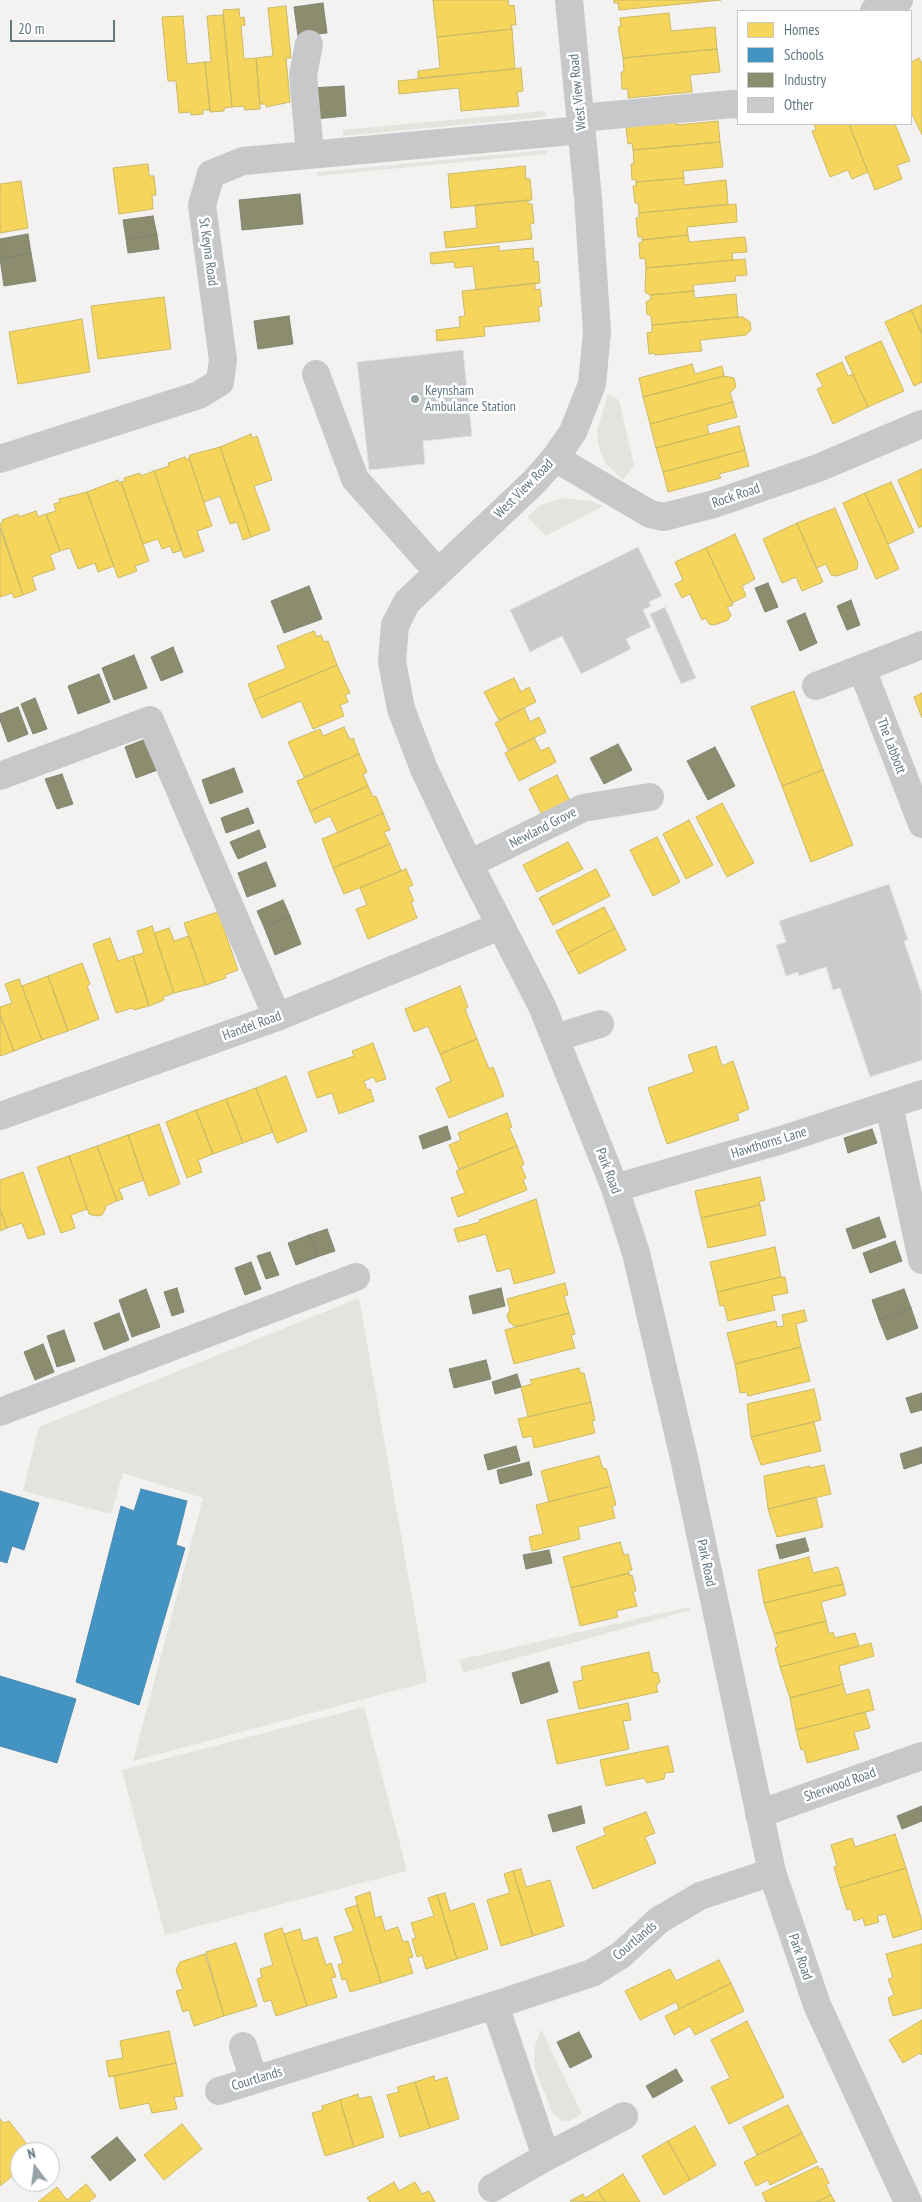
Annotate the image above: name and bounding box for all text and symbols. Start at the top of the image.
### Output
scale bar [12,10,118,42]
legend [737,10,912,125]
text: 20 m [18,19,44,38]
text: Homes [784,20,820,39]
text: Schools [784,45,824,64]
street label: West View Road [566,53,590,131]
text: Industry [784,70,826,89]
text: Other [784,95,813,114]
street label: St Keyna Road [195,217,221,287]
place label: Keynsham Ambulance Station [425,383,516,416]
marker: Keynsham Ambulance Station [409,393,421,405]
street label: West View Road [491,456,557,522]
street label: Rock Road [710,480,762,512]
street label: The Labbott [873,716,909,776]
street label: Newland Grove [507,804,579,852]
street label: Handel Road [220,1008,284,1044]
street label: Hawthorns Lane [729,1124,809,1162]
street label: Park Road [592,1146,624,1196]
street label: Park Road [693,1538,719,1588]
street label: Sherwood Road [802,1764,878,1806]
street label: Courtlands [610,1918,660,1964]
street label: Park Road [784,1932,816,1982]
street label: Courtlands [230,2063,284,2095]
north arrow [10,2142,60,2192]
text: N [25,2144,37,2163]

